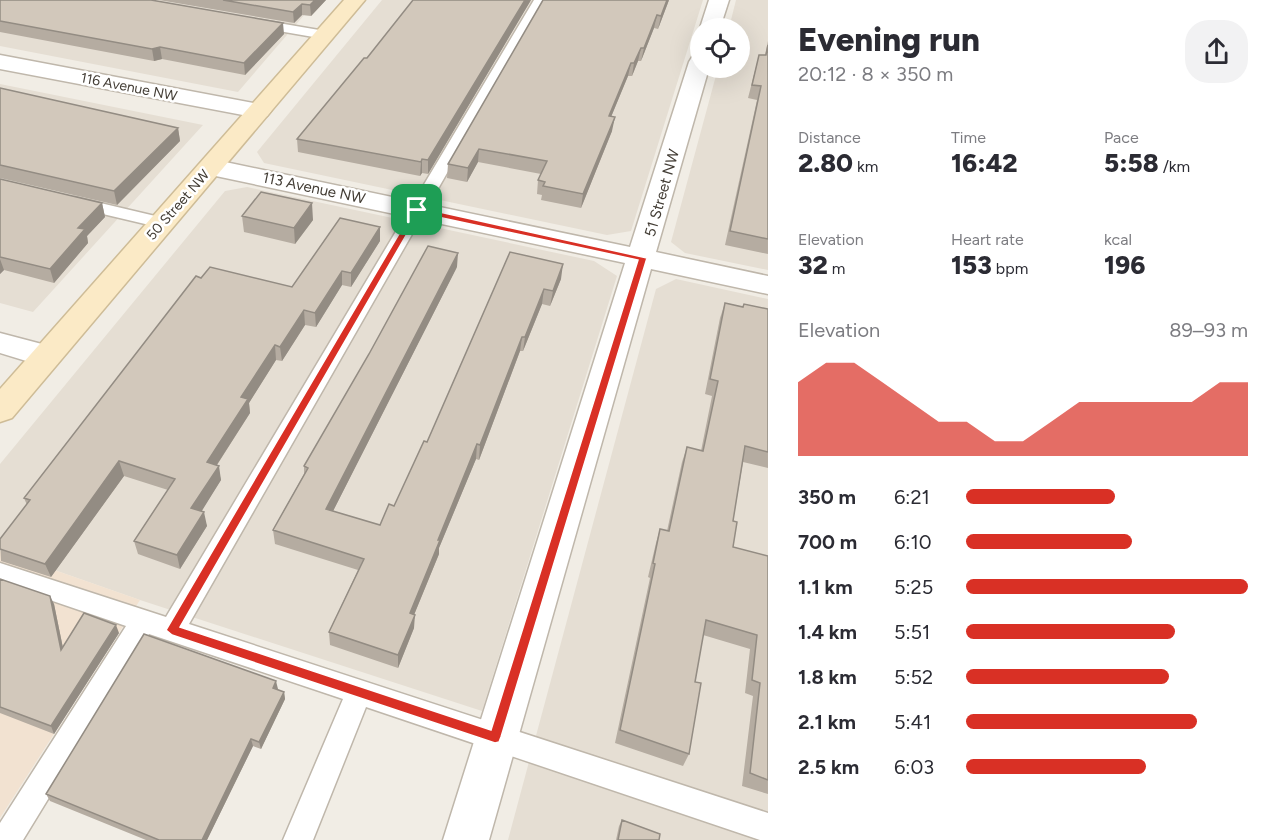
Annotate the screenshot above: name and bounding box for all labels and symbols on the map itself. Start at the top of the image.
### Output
street label: 116 Avenue NW [79,69,179,105]
street label: 51 Street NW [641,147,683,239]
street label: 50 Street NW [143,166,213,244]
street label: 113 Avenue NW [261,168,368,208]
pin [391,184,442,235]

